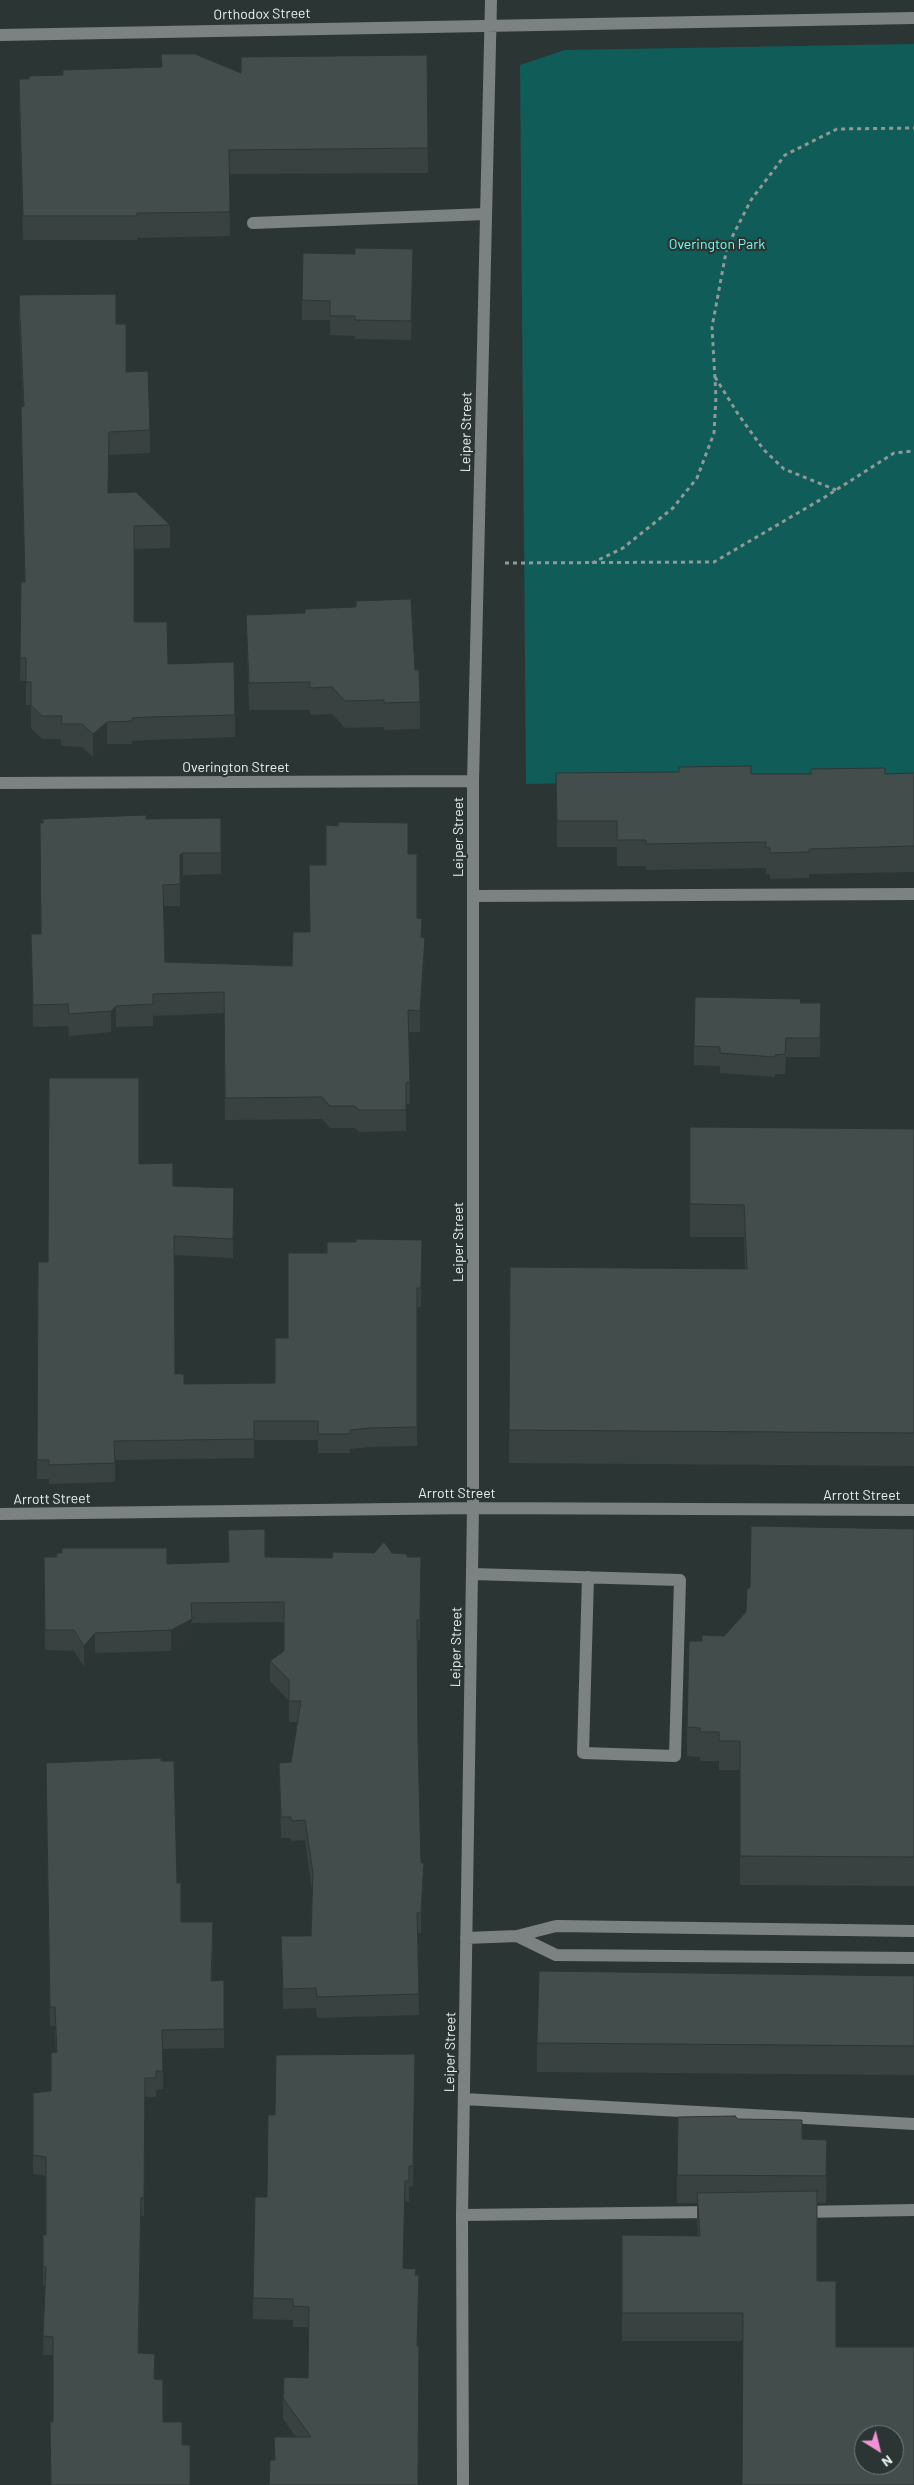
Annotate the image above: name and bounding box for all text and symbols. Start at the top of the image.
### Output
street label: Orthodox Street [213,5,311,23]
park label: Overington Park [669,236,765,252]
street label: Leiper Street [457,392,475,472]
street label: Overington Street [182,759,290,775]
street label: Leiper Street [450,797,466,877]
street label: Leiper Street [450,1202,466,1282]
street label: Arrott Street [418,1485,496,1501]
street label: Arrott Street [823,1487,901,1503]
street label: Arrott Street [13,1490,91,1508]
street label: Leiper Street [447,1607,465,1687]
street label: Leiper Street [441,2012,459,2092]
north arrow [854,2425,904,2475]
text: N [879,2452,896,2471]

